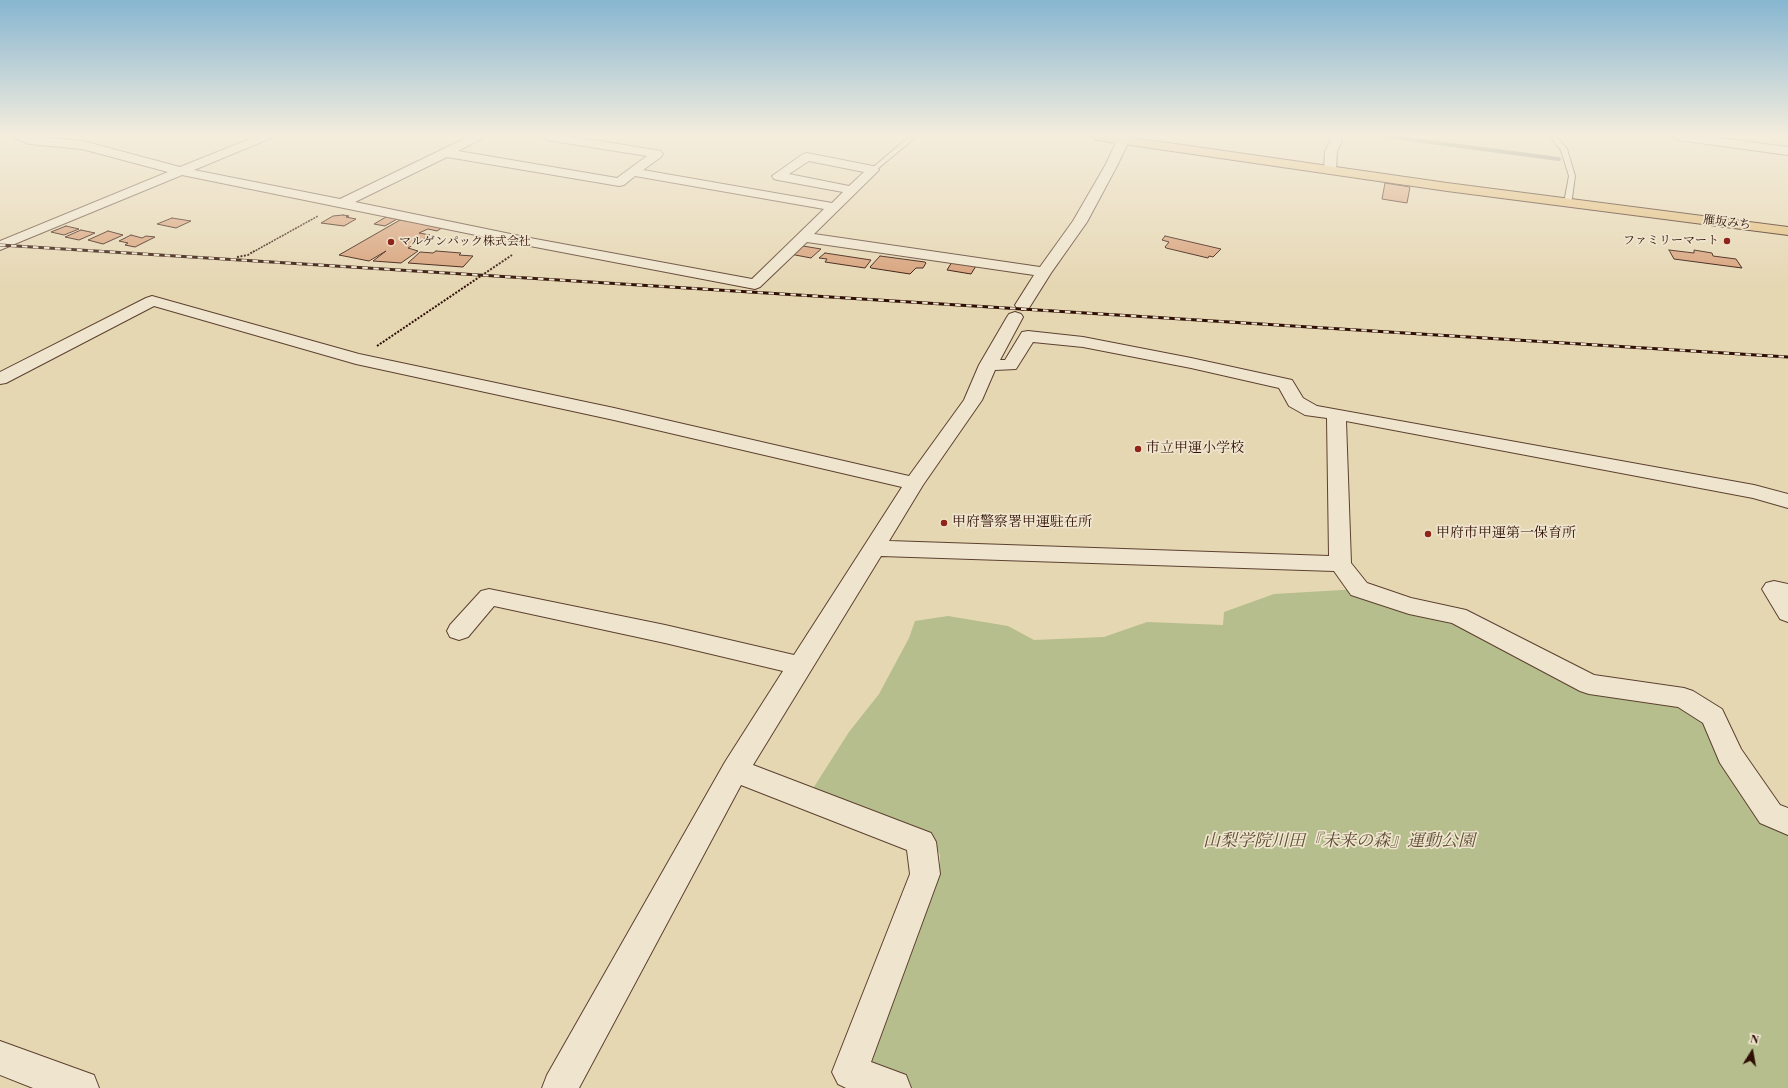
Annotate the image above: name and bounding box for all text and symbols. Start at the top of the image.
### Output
street label: 雁坂みち [1702,213,1752,233]
place label: ファミリーマート [1623,234,1719,248]
place label: マルゲンパック株式会社 [399,235,531,249]
marker: ファミリーマート [1722,236,1732,246]
marker: マルゲンパック株式会社 [386,237,396,247]
place label: 市立甲運小学校 [1146,441,1244,457]
marker: 市立甲運小学校 [1133,444,1143,454]
place label: 甲府警察署甲運駐在所 [952,515,1092,531]
marker: 甲府警察署甲運駐在所 [939,518,949,528]
place label: 甲府市甲運第一保育所 [1436,526,1576,542]
marker: 甲府市甲運第一保育所 [1423,529,1433,539]
park label: 山梨学院川田『未来の森』運動公園 [1203,832,1475,852]
north arrow [1732,1032,1772,1072]
text: N [1749,1033,1760,1048]

